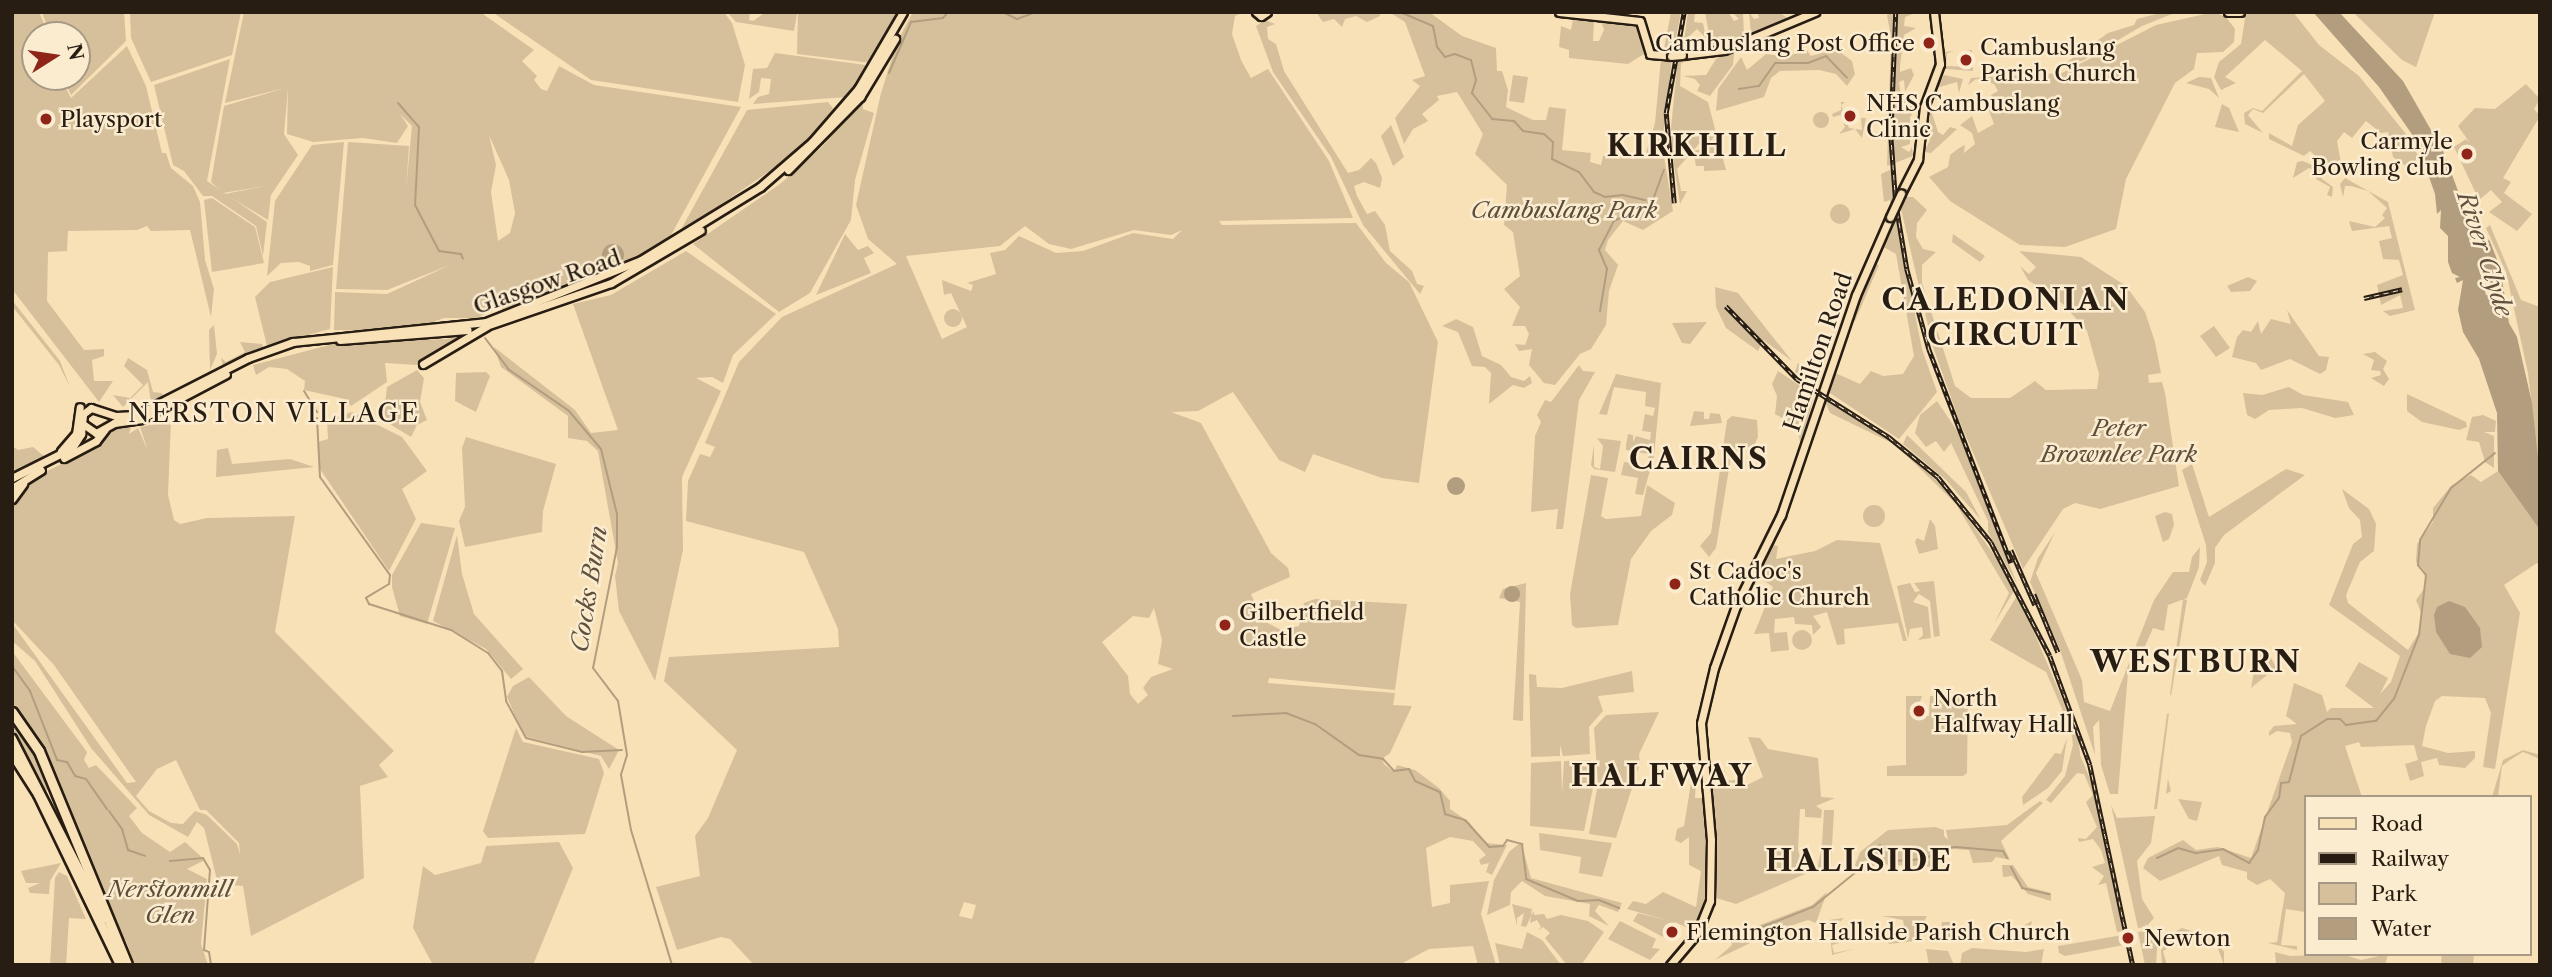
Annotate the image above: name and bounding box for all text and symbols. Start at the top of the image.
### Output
north arrow [21,21,91,91]
place label: Cambuslang Post Office [1655,29,1915,57]
place label: Cambuslang Parish Church [1980,33,2136,87]
marker: Cambuslang Post Office [1921,35,1937,51]
text: N [62,41,88,62]
marker: Cambuslang Parish Church [1958,52,1974,68]
place label: NHS Cambuslang Clinic [1866,89,2059,143]
place label: Playsport [60,105,162,133]
marker: NHS Cambuslang Clinic [1840,106,1860,126]
marker: Playsport [38,111,54,127]
place label: Carmyle Bowling club [2311,127,2453,181]
district label: KIRKHILL [1607,128,1787,164]
marker: Carmyle Bowling club [2459,146,2475,162]
water label: River Clyde [2451,188,2519,320]
park label: Cambuslang Park [1471,196,1657,224]
street label: Glasgow Road [469,244,625,320]
street label: Hamilton Road [1778,269,1858,435]
district label: CALEDONIAN CIRCUIT [1883,282,2129,352]
district label: NERSTON VILLAGE [129,398,419,430]
park label: Peter Brownlee Park [2041,414,2197,468]
district label: CAIRNS [1630,441,1768,477]
water label: Cocks Burn [565,524,613,654]
place label: St Cadoc's Catholic Church [1689,557,1870,611]
marker: St Cadoc's Catholic Church [1667,576,1683,592]
place label: Gilbertfield Castle [1239,598,1364,652]
marker: Gilbertfield Castle [1217,617,1233,633]
district label: WESTBURN [2091,644,2301,680]
place label: North Halfway Hall [1933,684,2074,738]
marker: North Halfway Hall [1911,703,1927,719]
district label: HALFWAY [1572,758,1752,794]
legend [2304,795,2531,956]
text: Road [2371,811,2423,836]
district label: HALLSIDE [1766,843,1952,879]
text: Railway [2371,846,2449,871]
park label: Nerstonmill Glen [108,875,232,929]
text: Park [2371,881,2417,906]
text: Water [2371,916,2431,941]
place label: Flemington Hallside Parish Church [1686,918,2070,946]
marker: Flemington Hallside Parish Church [1664,924,1680,940]
place label: Newton [2144,924,2231,952]
marker: Newton [2118,928,2138,948]

